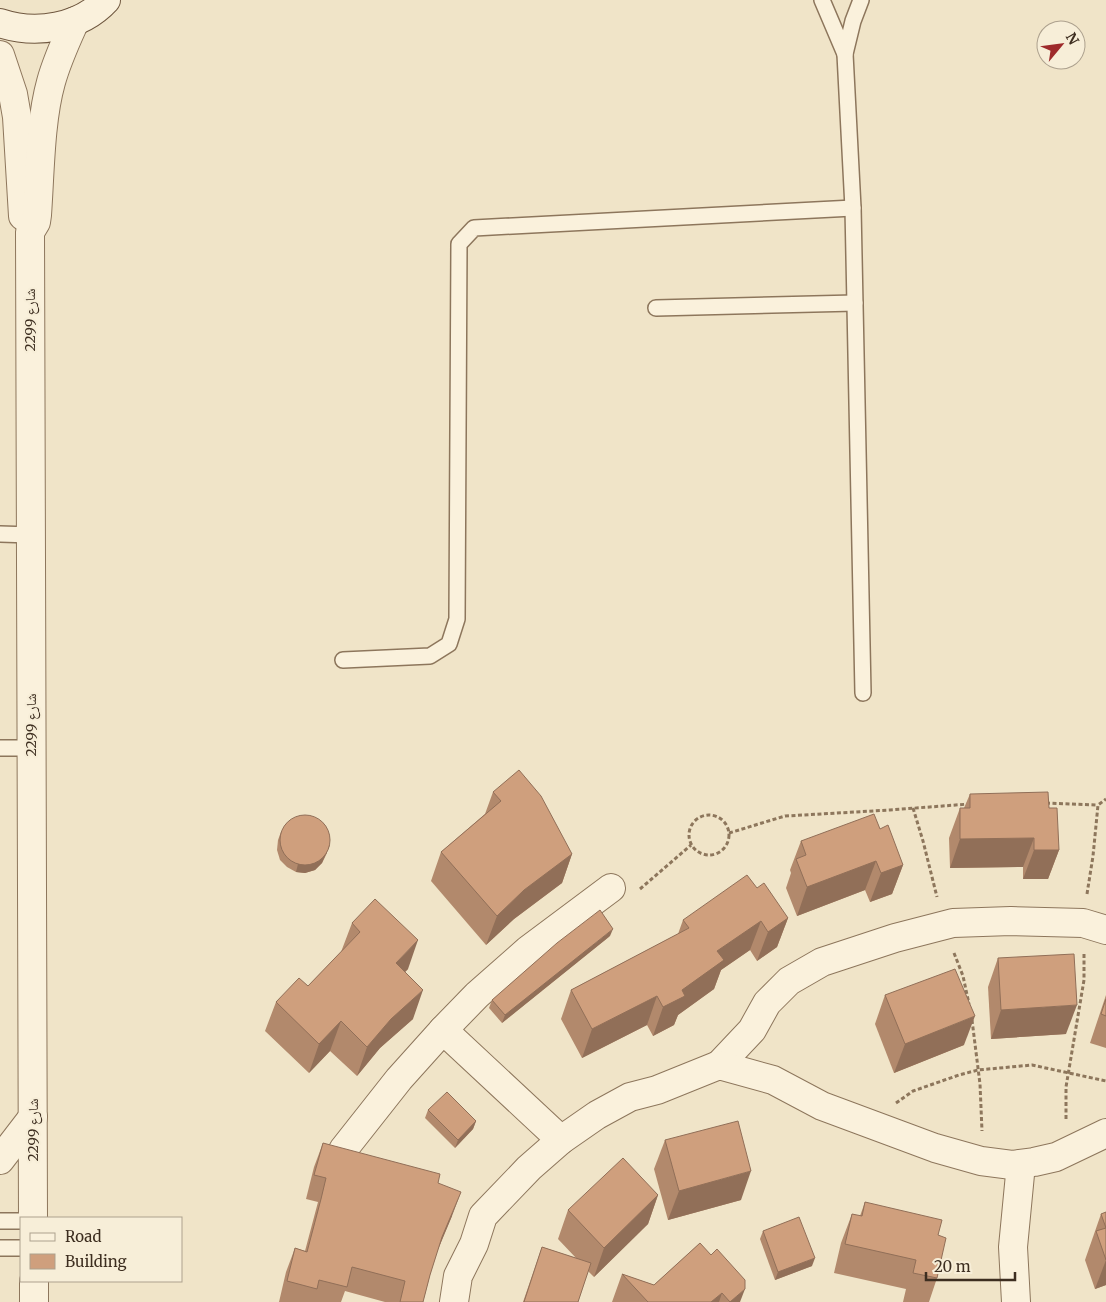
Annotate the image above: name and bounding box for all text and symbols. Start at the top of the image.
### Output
north arrow [1036,20,1086,70]
text: N [1062,29,1083,48]
street label: شارع 2299 [21,289,40,351]
street label: شارع 2299 [22,694,41,756]
street label: شارع 2299 [24,1099,43,1161]
legend [20,1217,182,1282]
text: Road [65,1227,101,1246]
scale bar [926,1250,1015,1282]
text: Building [65,1252,127,1271]
text: 20 m [934,1257,971,1276]

